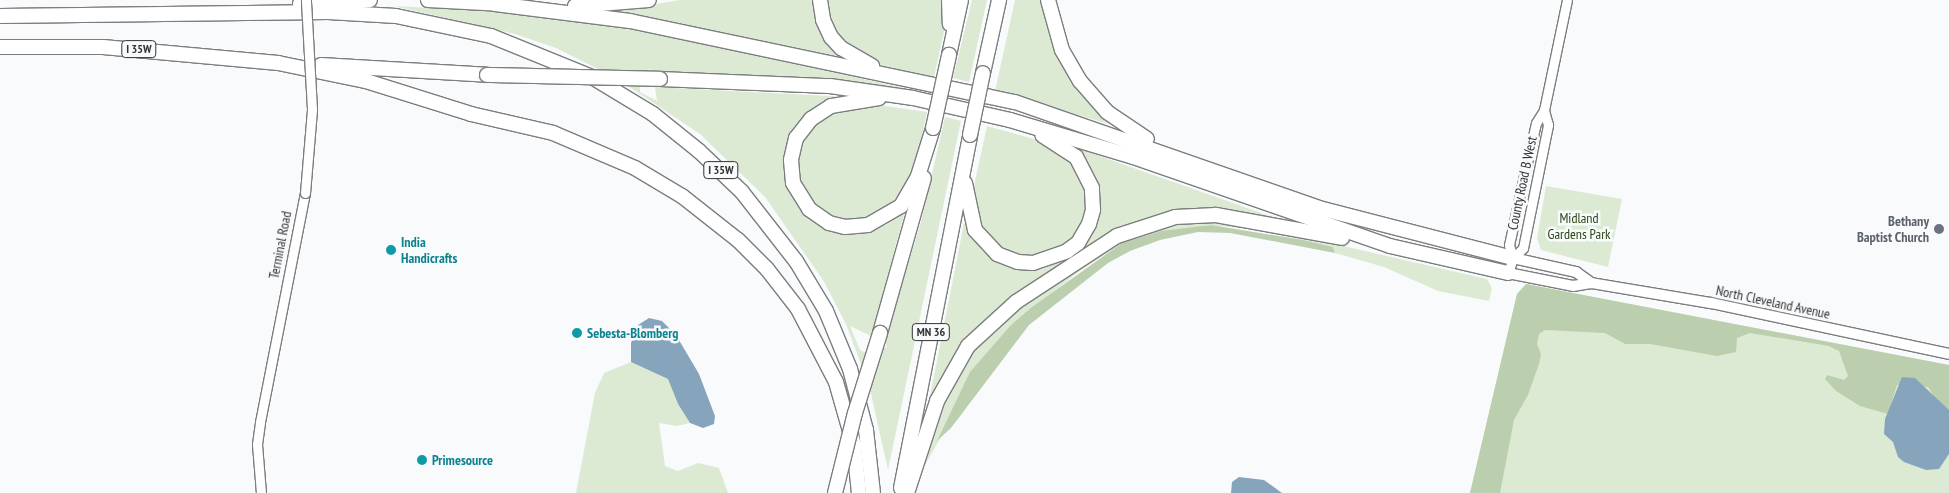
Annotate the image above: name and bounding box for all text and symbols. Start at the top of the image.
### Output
road number: I 35W [120,40,158,59]
street label: County Road B West [1504,134,1540,232]
road number: I 35W [702,160,740,180]
street label: Terminal Road [265,210,295,280]
park label: Midland Gardens Park [1548,210,1610,242]
place label: Bethany Baptist Church [1857,213,1929,246]
marker: Bethany Baptist Church [1933,223,1945,235]
place label: India Handicrafts [401,234,457,266]
marker: India Handicrafts [385,244,397,256]
street label: North Cleveland Avenue [1714,282,1832,322]
road number: MN 36 [911,322,951,342]
place label: Sebesta-Blomberg [587,325,679,341]
marker: Sebesta-Blomberg [571,327,583,339]
place label: Primesource [432,452,493,468]
marker: Primesource [416,454,428,466]

